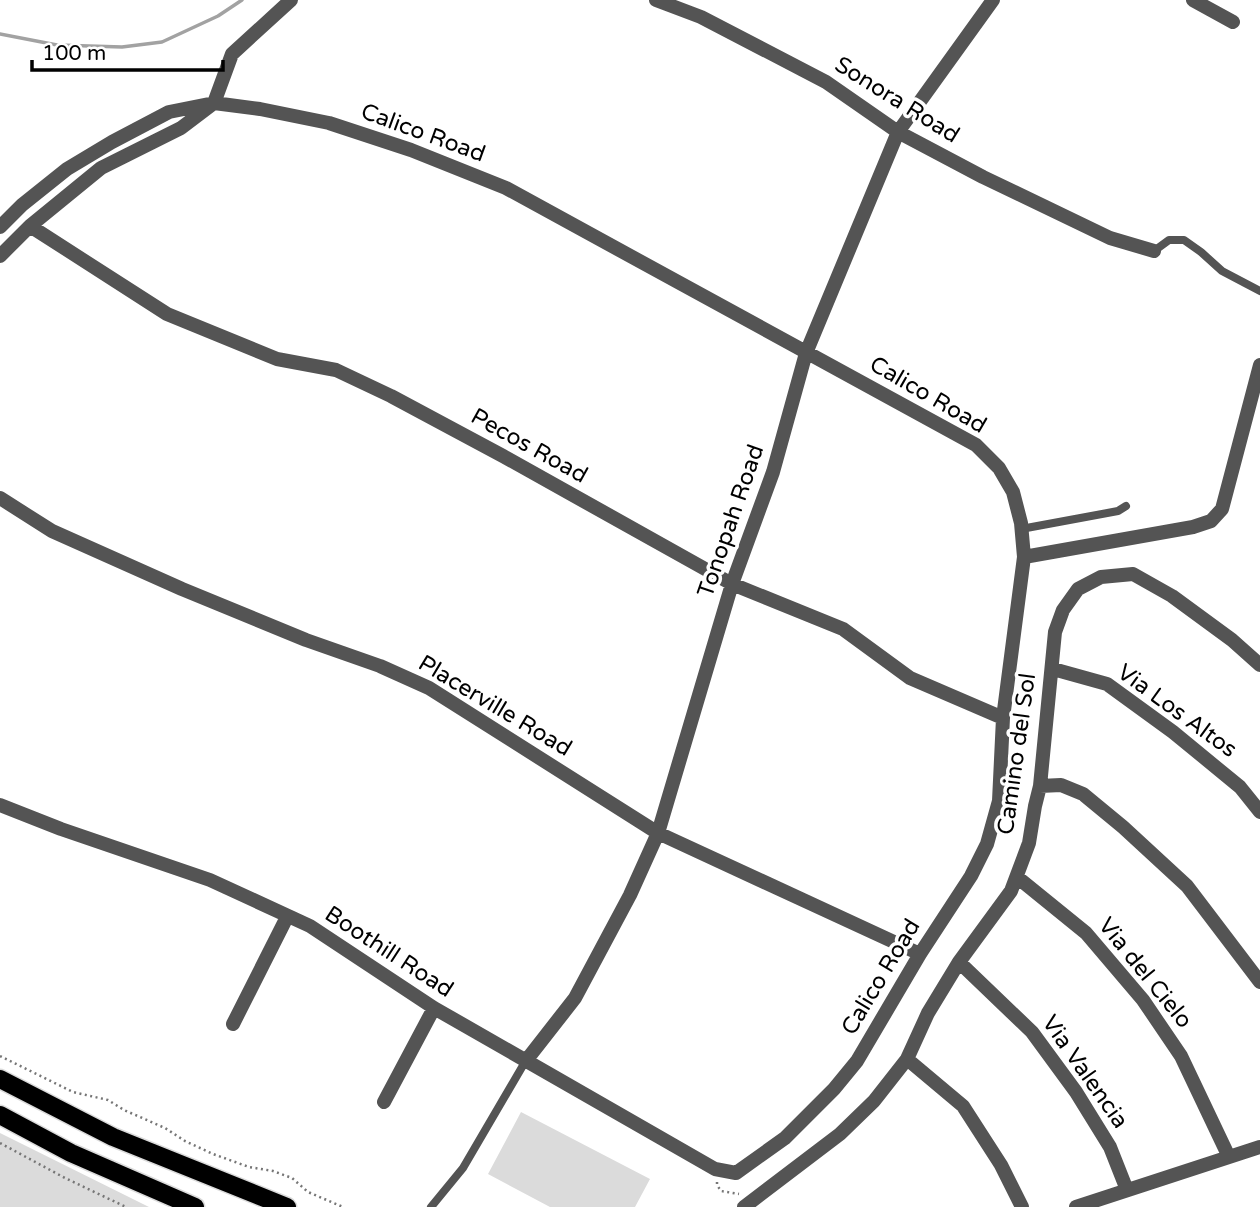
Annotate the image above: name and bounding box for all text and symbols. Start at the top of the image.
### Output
scale bar [32,28,222,72]
text: 100 m [42,41,106,66]
street label: Sonora Road [830,51,964,149]
street label: Calico Road [357,98,489,168]
street label: Calico Road [865,350,991,440]
street label: Pecos Road [466,402,592,490]
street label: Tonopah Road [692,441,770,601]
street label: Placerville Road [413,649,577,763]
street label: Via Los Altos [1112,658,1242,764]
street label: Camino del Sol [992,671,1042,837]
street label: Boothill Road [320,900,458,1004]
street label: Via del Cielo [1092,912,1198,1034]
street label: Calico Road [835,914,927,1040]
street label: Via Valencia [1036,1010,1134,1134]

